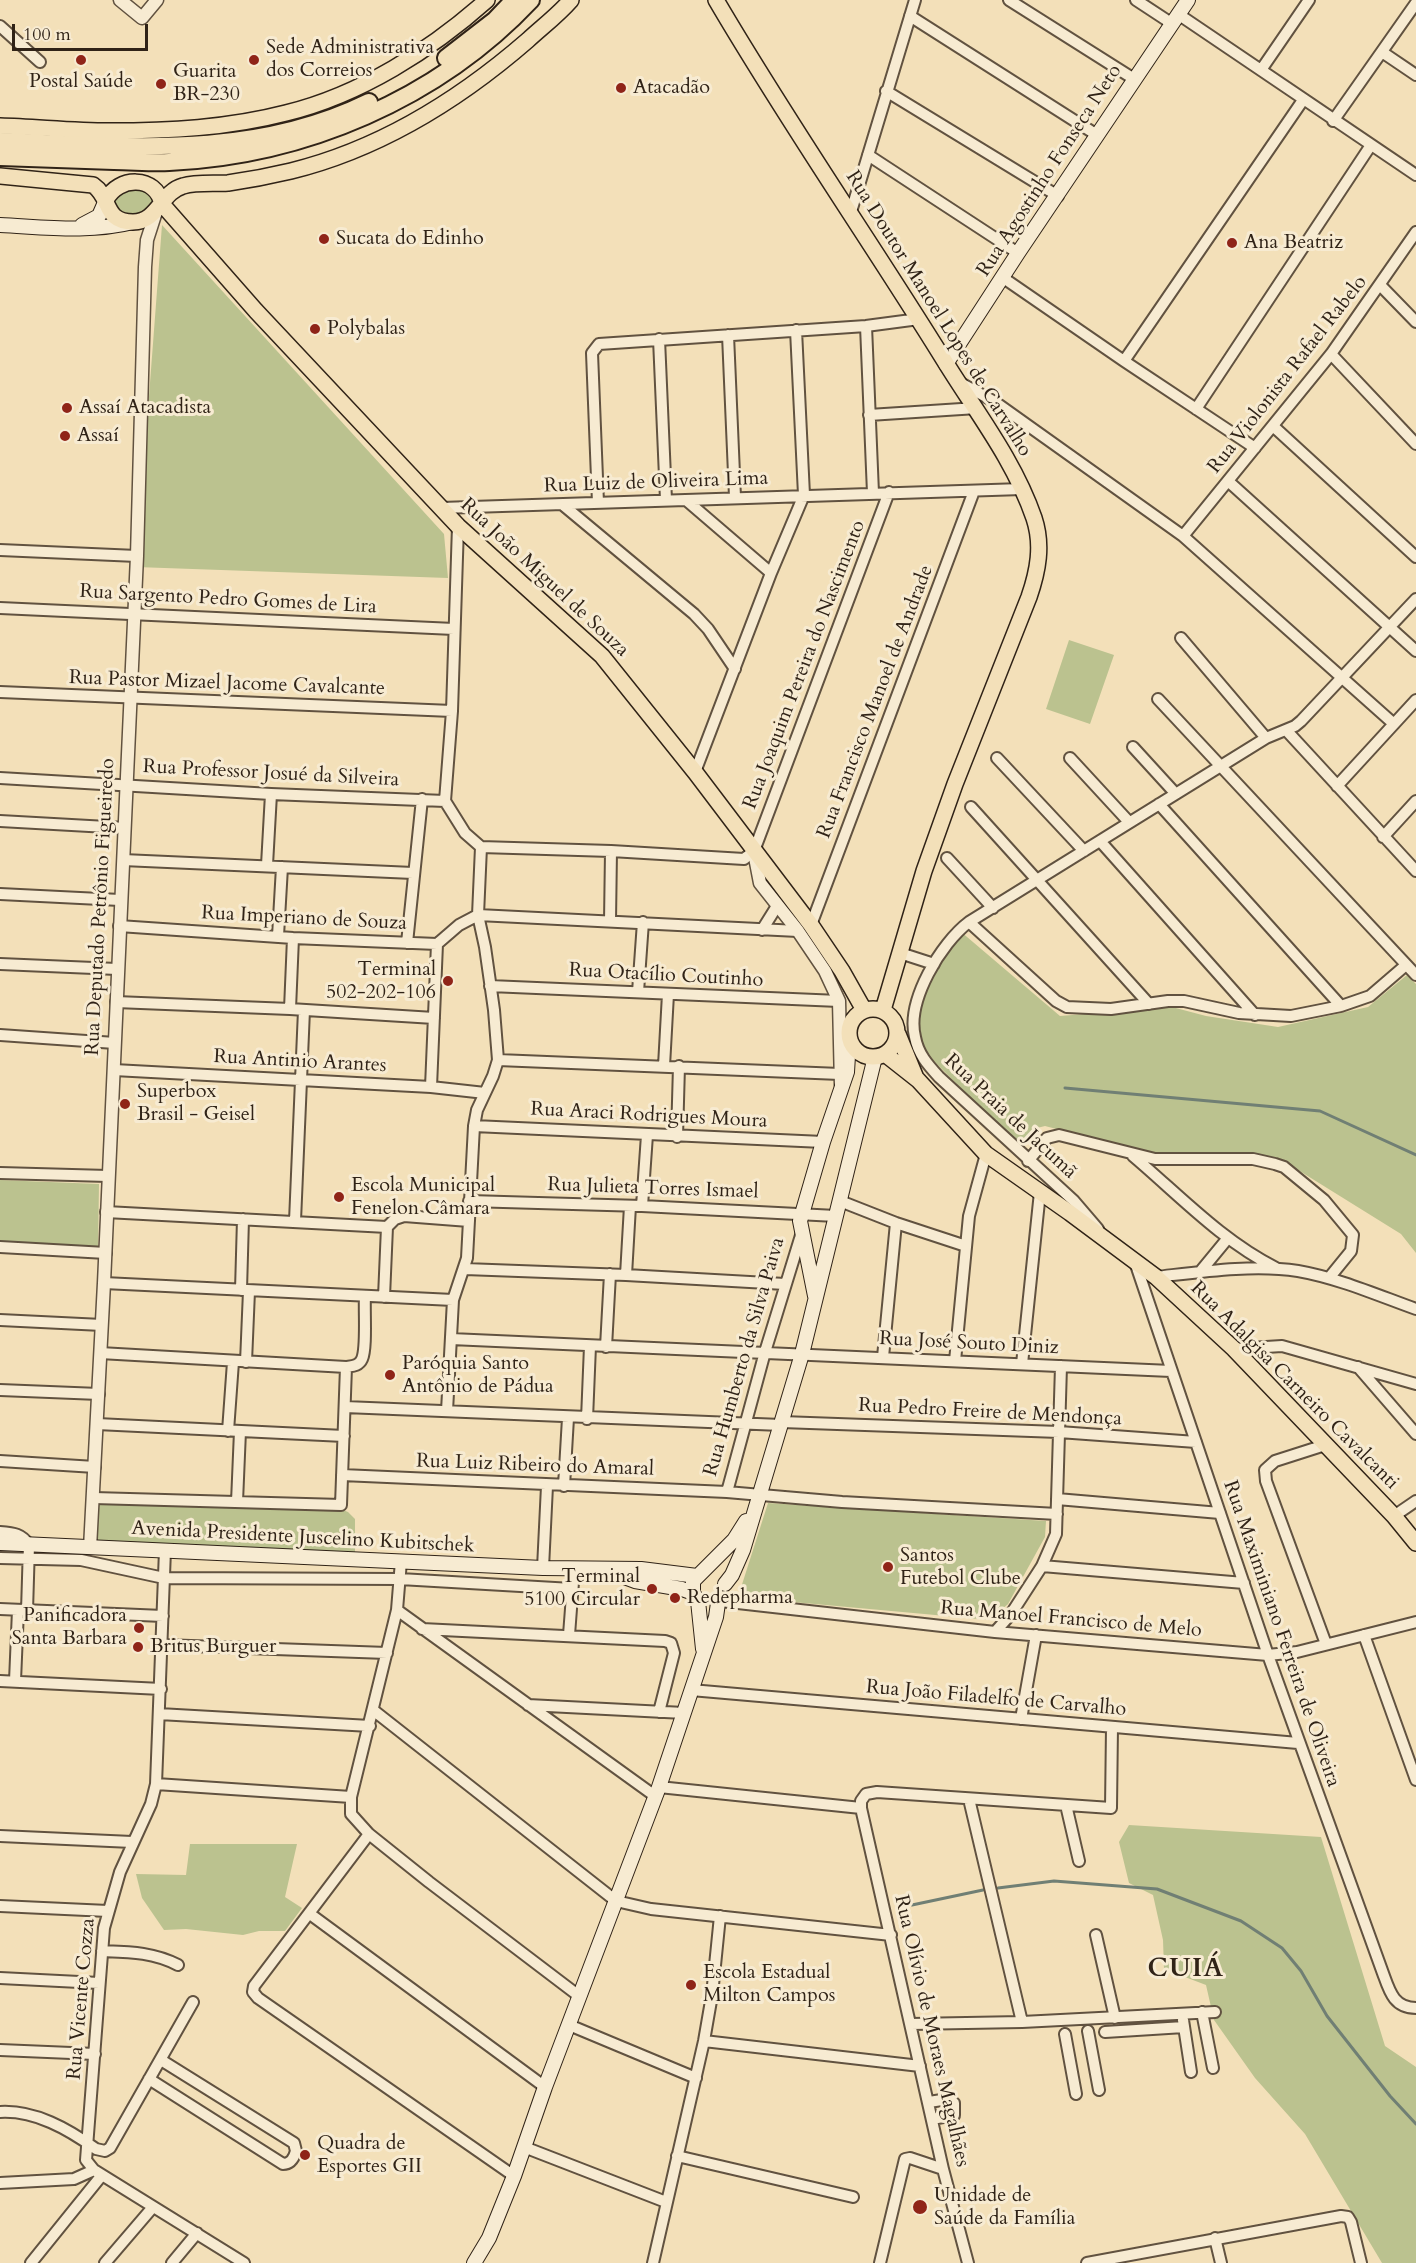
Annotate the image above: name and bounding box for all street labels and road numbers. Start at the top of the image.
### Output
street label: Rua Agostinho Fonseca Neto [972,60,1128,282]
street label: Rua Doutor Manoel Lopes de Carvalho [840,167,1036,461]
street label: Rua Violonista Rafael Rabelo [1203,271,1373,479]
street label: Rua Luiz de Oliveira Lima [543,467,769,499]
street label: Rua João Miguel de Souza [455,494,633,662]
street label: Rua Joaquim Pereira do Nascimento [739,517,871,813]
street label: Rua Francisco Manoel de Andrade [813,562,939,842]
street label: Rua Sargento Pedro Gomes de Lira [79,580,377,620]
street label: Rua Pastor Mizael Jacome Cavalcante [68,666,386,702]
street label: Rua Professor Josué da Silveira [142,755,400,793]
street label: Rua Deputado Petrônio Figueiredo [81,758,121,1056]
street label: Rua Imperiano de Souza [201,902,407,936]
street label: Rua Otacílio Coutinho [568,959,764,993]
street label: Rua Antinio Arantes [213,1045,387,1079]
street label: Rua Praia de Jacumã [939,1049,1081,1185]
street label: Rua Araci Rodrigues Moura [530,1098,768,1134]
street label: Rua Julieta Torres Ismael [547,1173,759,1205]
street label: Rua Humberto da Silva Paiva [699,1235,791,1479]
street label: Rua Adalgisa Carneiro Cavalcanti [1185,1277,1403,1495]
street label: Rua José Souto Diniz [879,1327,1059,1361]
street label: Rua Pedro Freire de Mendonça [858,1394,1122,1432]
street label: Rua Luiz Ribeiro do Amaral [416,1450,654,1482]
street label: Rua Maximiniano Ferreira de Oliveira [1217,1478,1345,1790]
street label: Avenida Presidente Juscelino Kubitschek [131,1517,475,1559]
street label: Rua Manoel Francisco de Melo [939,1597,1203,1643]
street label: Rua João Filadelfo de Carvalho [865,1676,1127,1722]
street label: Rua Olívio de Moraes Magalhães [888,1893,974,2169]
street label: Rua Vicente Cozza [63,1917,101,2081]

